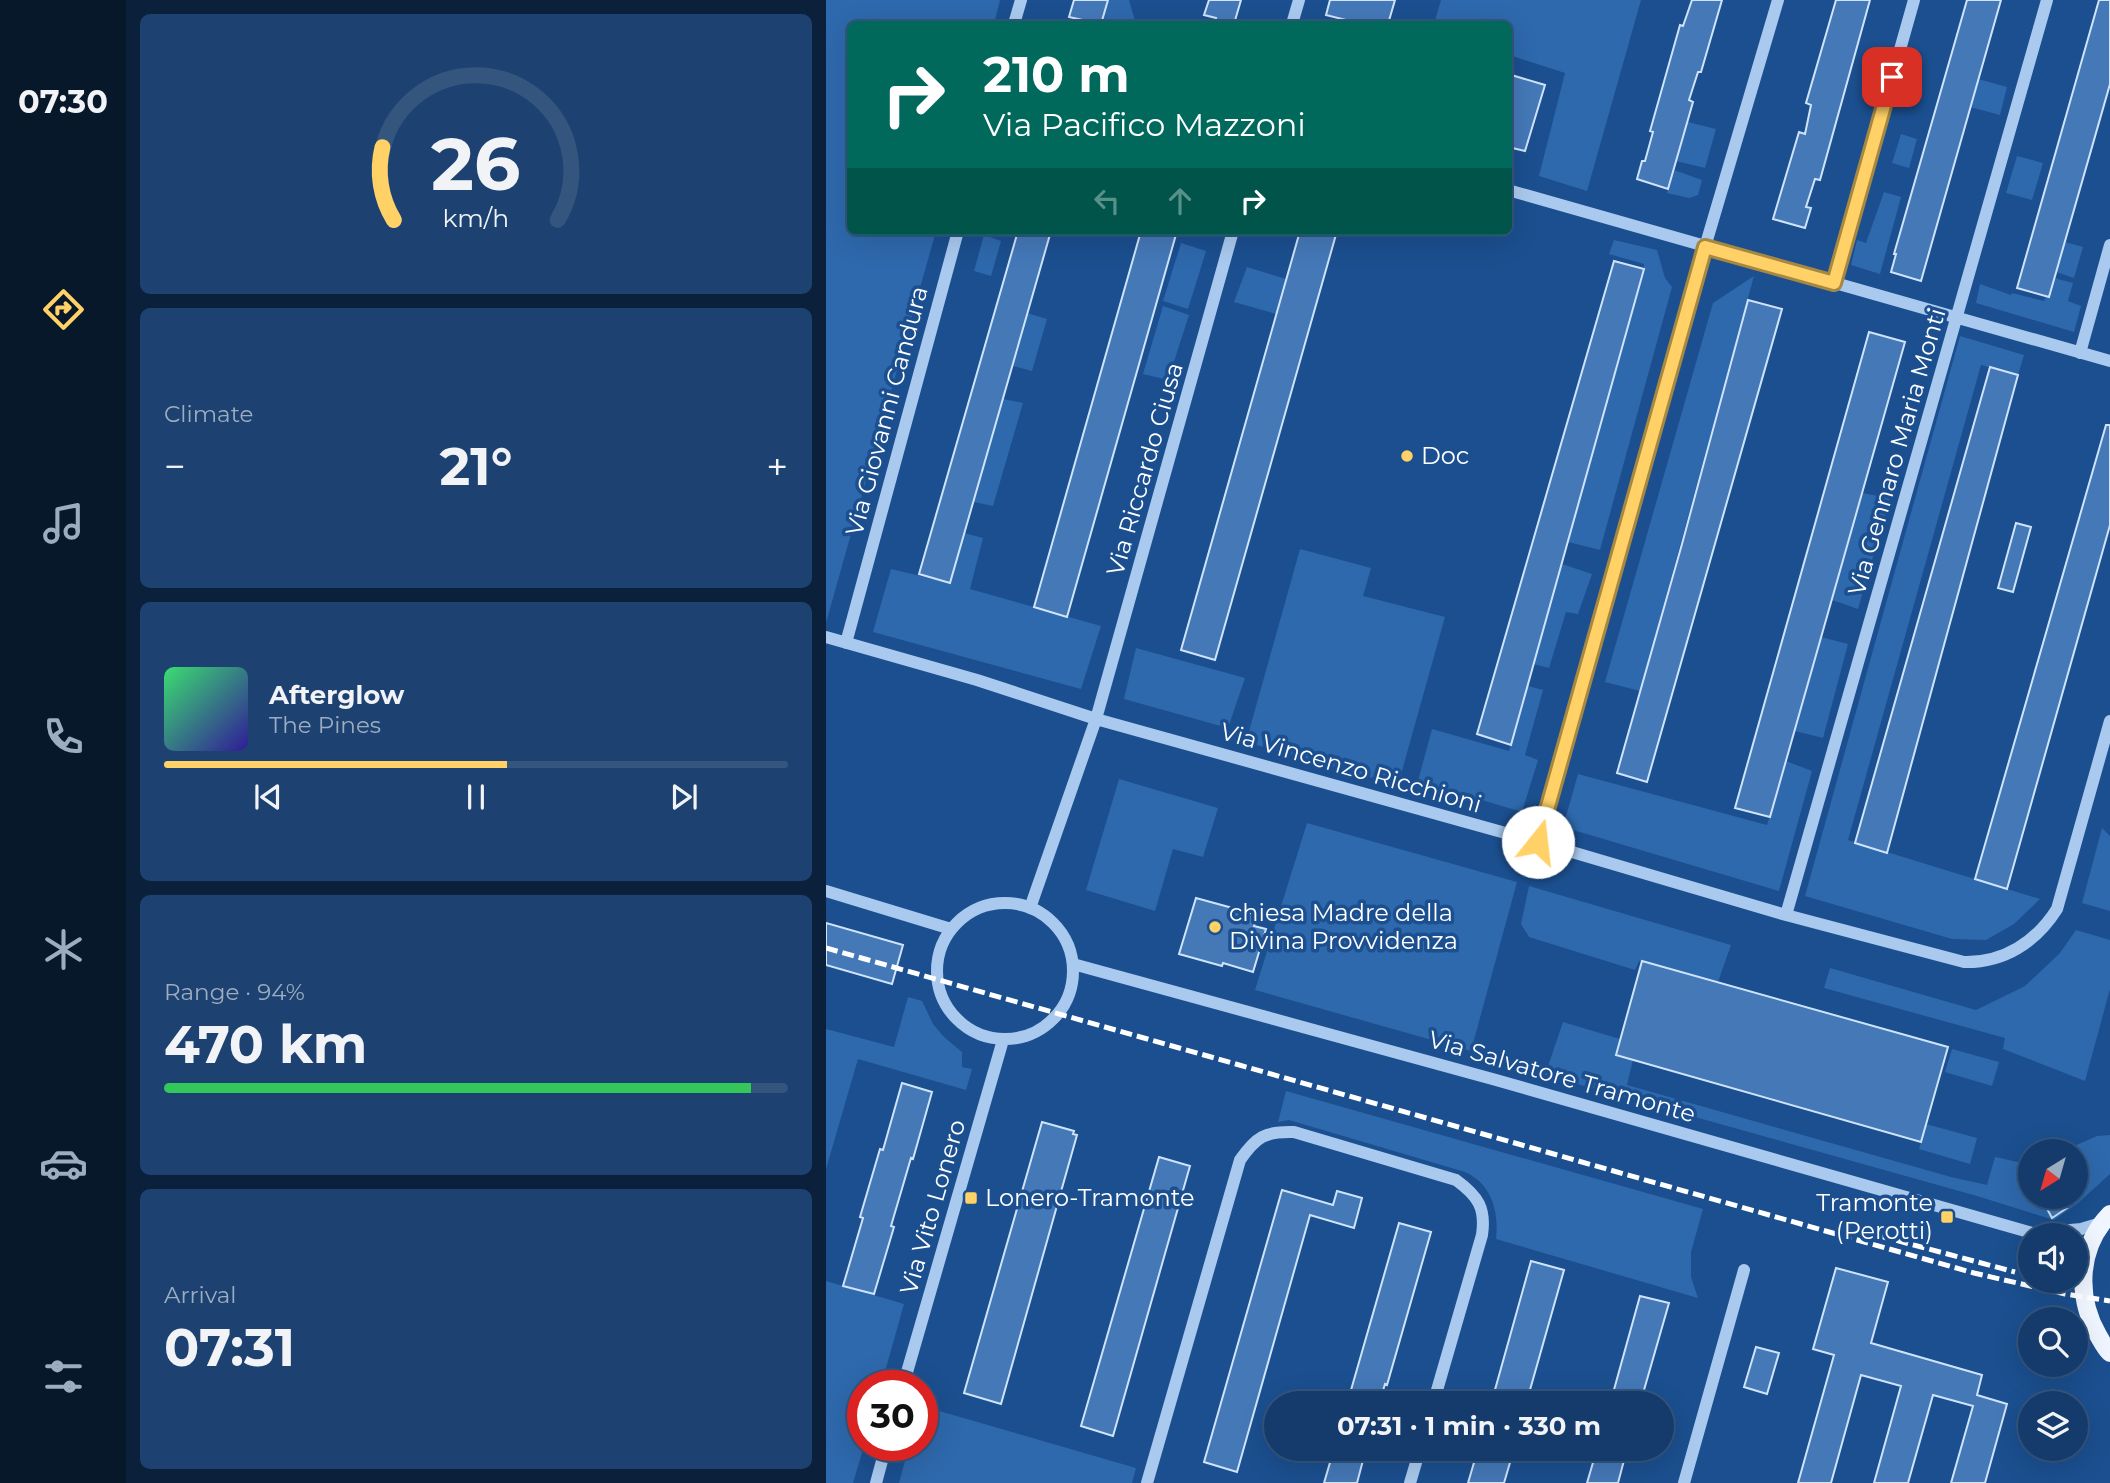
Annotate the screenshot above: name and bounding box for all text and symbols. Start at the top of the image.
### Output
text: 210 m [983,45,1130,104]
pin [1862,47,1922,107]
icon: right [868,49,959,140]
icon: arrive [1873,58,1911,96]
text: 07:30 [18,82,108,121]
text: Via Pacifico Mazzoni [983,105,1306,144]
text: 26 [431,120,521,208]
icon: left [1088,182,1126,220]
icon: ahead [1161,182,1199,220]
icon: right [1234,182,1272,220]
text: km/h [443,203,509,233]
street label: Via Giovanni Candura [839,283,934,539]
icon: directions [39,285,88,334]
street label: Via Gennaro Maria Monti [1842,305,1951,599]
street label: Via Riccardo Ciusa [1100,359,1189,579]
text: Climate [164,400,253,428]
text: 21° [440,435,512,498]
place label: Doc [1421,441,1469,470]
text: − [164,443,186,490]
text: + [766,443,788,490]
marker: Doc [1399,448,1415,464]
icon: music [39,499,88,548]
text: Afterglow [269,679,404,711]
text: The Pines [269,711,381,739]
icon: phone [39,712,88,761]
street label: Via Vincenzo Ricchioni [1217,716,1485,819]
icon: previous [249,778,287,816]
icon: pause [457,778,495,816]
icon: next [665,778,703,816]
position arrow [1501,805,1575,879]
place label: chiesa Madre della Divina Provvidenza [1229,898,1458,955]
marker: chiesa Madre della Divina Provvidenza [1207,919,1223,935]
icon: climate [39,925,88,974]
text: Range · 94% [164,978,305,1006]
text: 470 km [164,1013,367,1076]
street label: Via Salvatore Tramonte [1425,1024,1699,1129]
street label: Via Vito Lonero [894,1116,971,1298]
icon: car [39,1139,88,1188]
north arrow [2018,1139,2088,1209]
map controls [2018,1139,2088,1461]
place label: Lonero-Tramonte [985,1183,1195,1212]
place label: Tramonte (Perotti) [1816,1188,1933,1245]
marker: Lonero-Tramonte [963,1190,979,1206]
marker: Tramonte (Perotti) [1939,1209,1955,1225]
button: sound [2018,1223,2088,1293]
text: Arrival [164,1281,237,1309]
button: search [2018,1307,2088,1377]
text: 07:31 [164,1316,295,1379]
icon: filters [39,1352,88,1401]
speed limit sign: 30 [847,1370,938,1461]
button: layers [2018,1391,2088,1461]
text: 07:31 · 1 min · 330 m [1337,1410,1601,1442]

